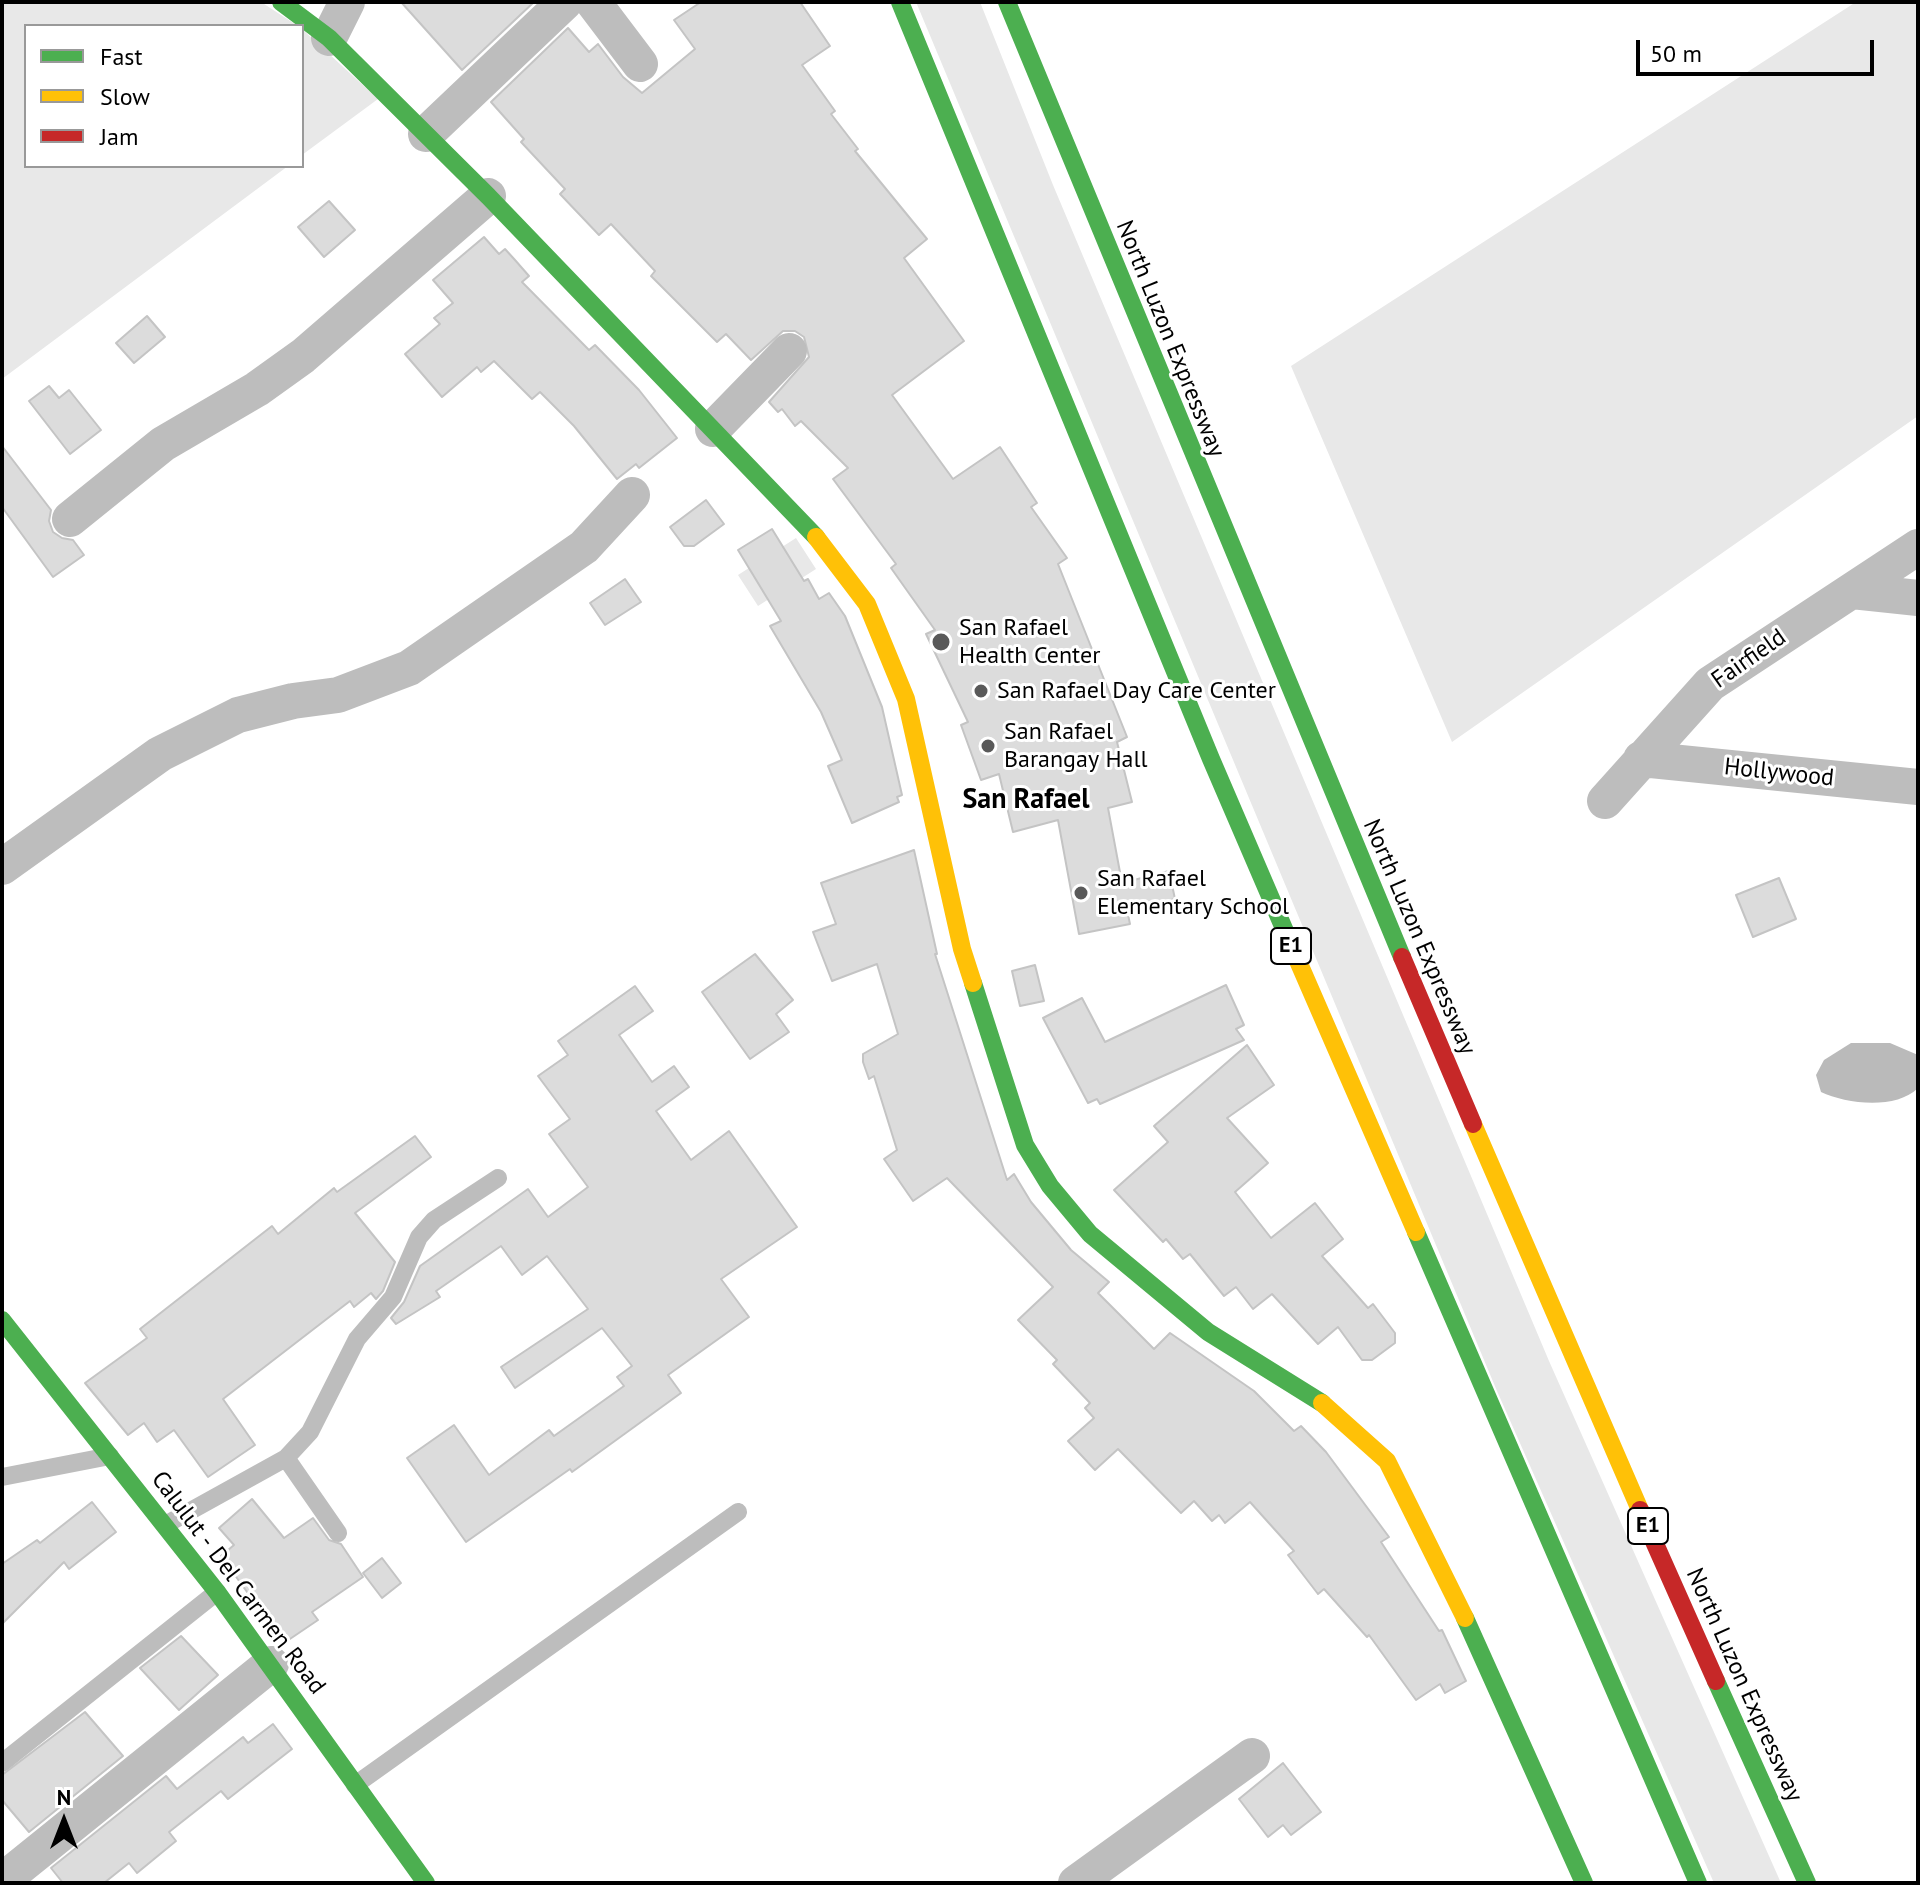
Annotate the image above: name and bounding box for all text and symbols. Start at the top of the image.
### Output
legend [24,24,304,168]
scale bar [1640,24,1878,74]
text: 50 m [1650,38,1702,69]
text: Fast [100,41,143,72]
text: Slow [100,81,150,112]
text: Jam [100,121,138,152]
street label: North Luzon Expressway [1109,216,1231,462]
place label: San Rafael Health Center [959,614,1100,670]
street label: Fairfield [1706,623,1792,695]
marker: San Rafael Health Center [930,631,952,653]
place label: San Rafael Day Care Center [997,677,1276,705]
marker: San Rafael Day Care Center [972,682,990,700]
place label: San Rafael Barangay Hall [1004,718,1148,774]
marker: San Rafael Barangay Hall [979,737,997,755]
street label: Hollywood [1723,753,1835,793]
district label: San Rafael [962,783,1090,817]
street label: North Luzon Expressway [1356,815,1482,1059]
place label: San Rafael Elementary School [1097,865,1289,921]
marker: San Rafael Elementary School [1072,884,1090,902]
road number: E1 [1271,928,1311,964]
street label: Calulut - Del Carmen Road [145,1466,331,1700]
road number: E1 [1628,1508,1668,1544]
street label: North Luzon Expressway [1679,1564,1809,1806]
north arrow [24,1781,104,1861]
text: N [57,1783,71,1811]

